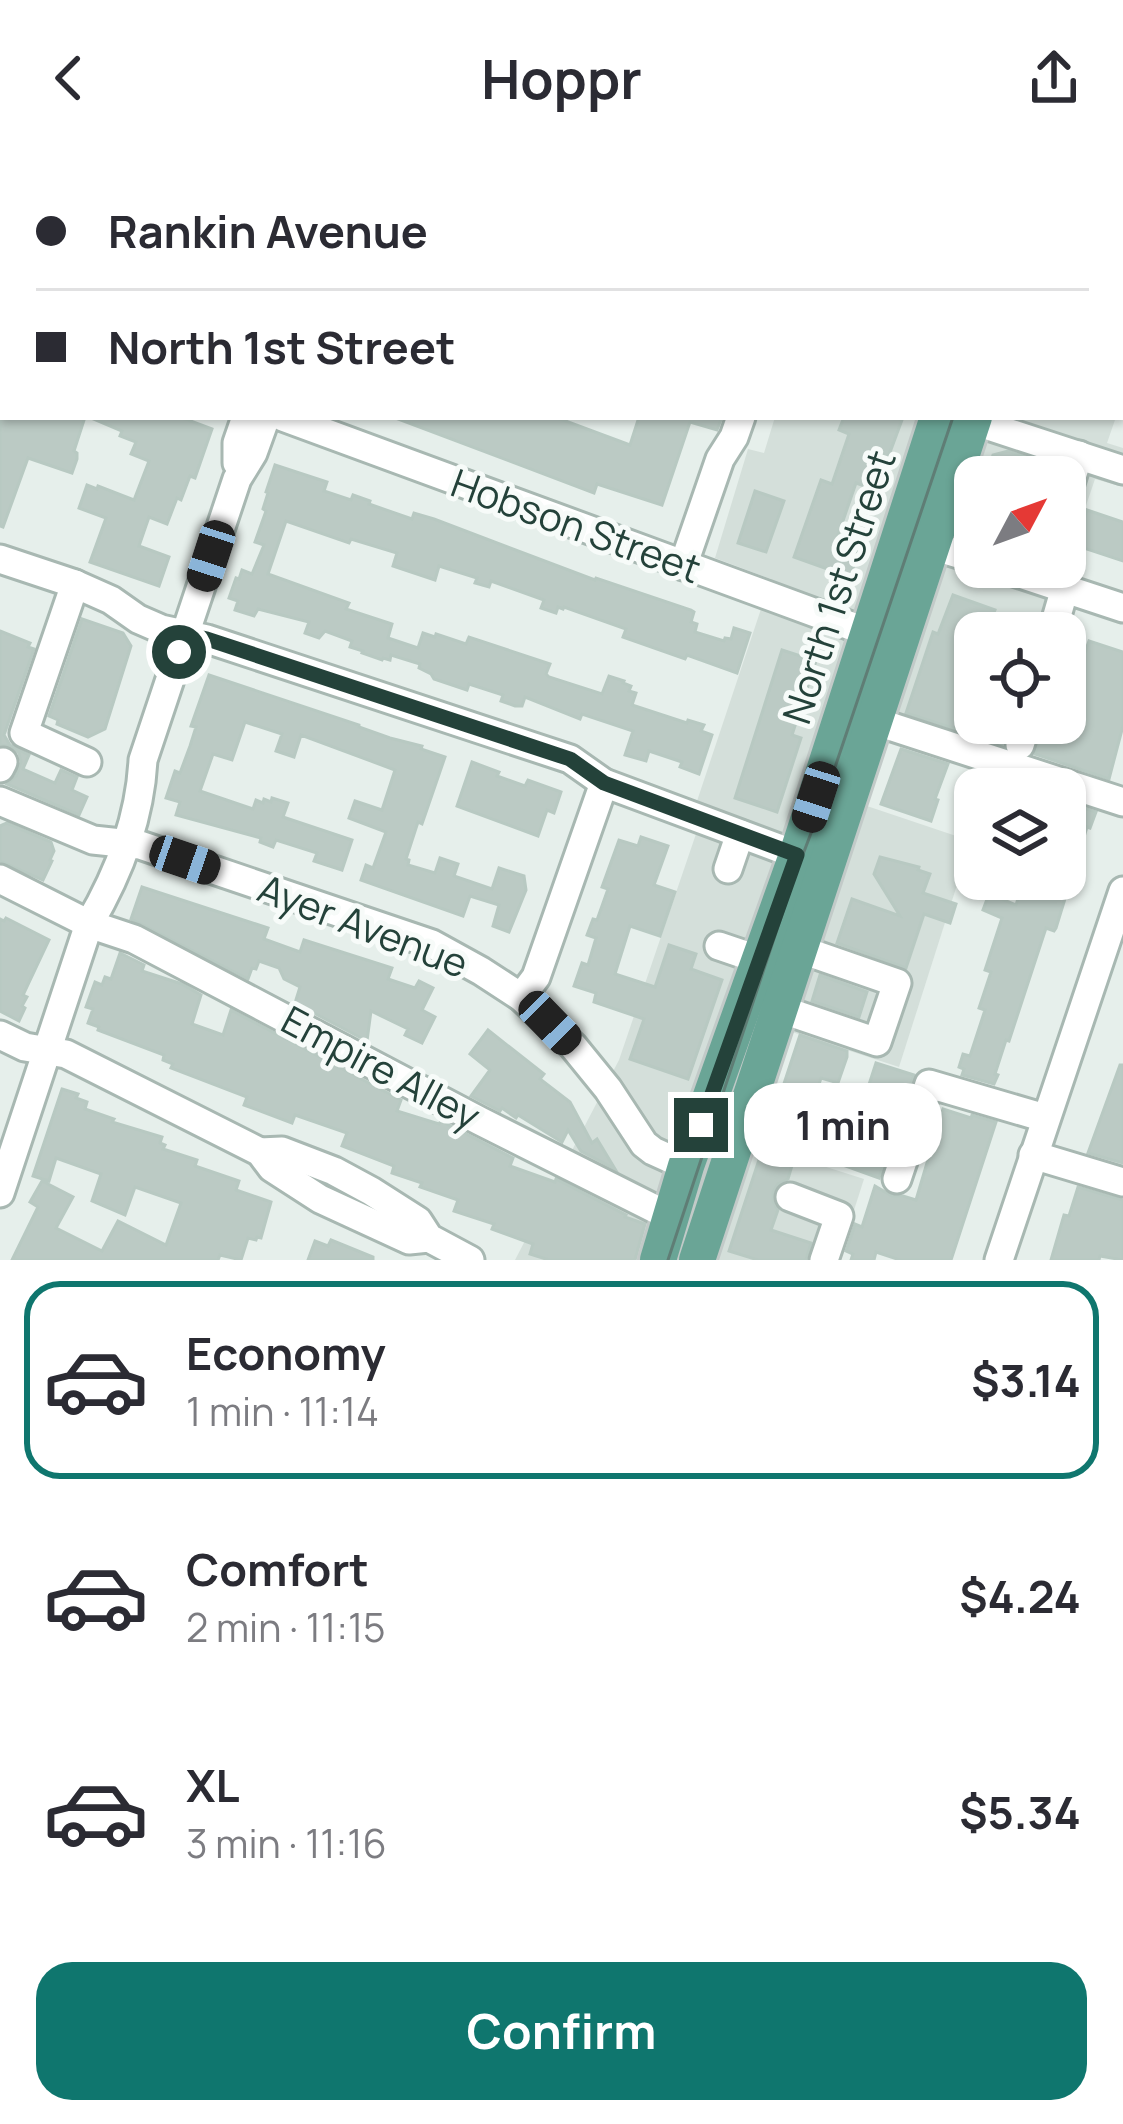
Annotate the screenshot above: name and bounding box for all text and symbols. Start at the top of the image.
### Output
text: Hoppr [481,41,642,115]
icon: back [36,45,102,111]
icon: share [1021,45,1087,111]
text: Rankin Avenue [108,200,428,262]
text: North 1st Street [108,316,456,378]
street label: North 1st Street [768,443,908,730]
street label: Hobson Street [444,455,709,595]
north arrow [954,456,1086,588]
map controls [954,456,1086,900]
car [183,516,239,596]
button: locate [954,612,1086,744]
route start [152,625,206,679]
car [788,757,844,837]
button: layers [954,768,1086,900]
car [145,831,225,889]
street label: Ayer Avenue [251,860,476,990]
car [512,985,588,1061]
street label: Empire Alley [273,992,490,1142]
callout: 1 min [743,1083,941,1167]
route end [674,1098,728,1152]
text: 1 min [795,1098,891,1152]
text: Economy [186,1322,386,1384]
icon: car [42,1326,150,1434]
text: $3.14 [971,1349,1081,1411]
text: 1 min · 11:14 [186,1384,379,1438]
text: Comfort [186,1538,369,1600]
icon: car [42,1542,150,1650]
text: $4.24 [959,1565,1081,1627]
text: 2 min · 11:15 [186,1600,386,1654]
text: XL [186,1754,240,1816]
icon: car [42,1758,150,1866]
text: $5.34 [959,1781,1081,1843]
text: 3 min · 11:16 [186,1816,387,1870]
button: Confirm [36,1962,1087,2100]

